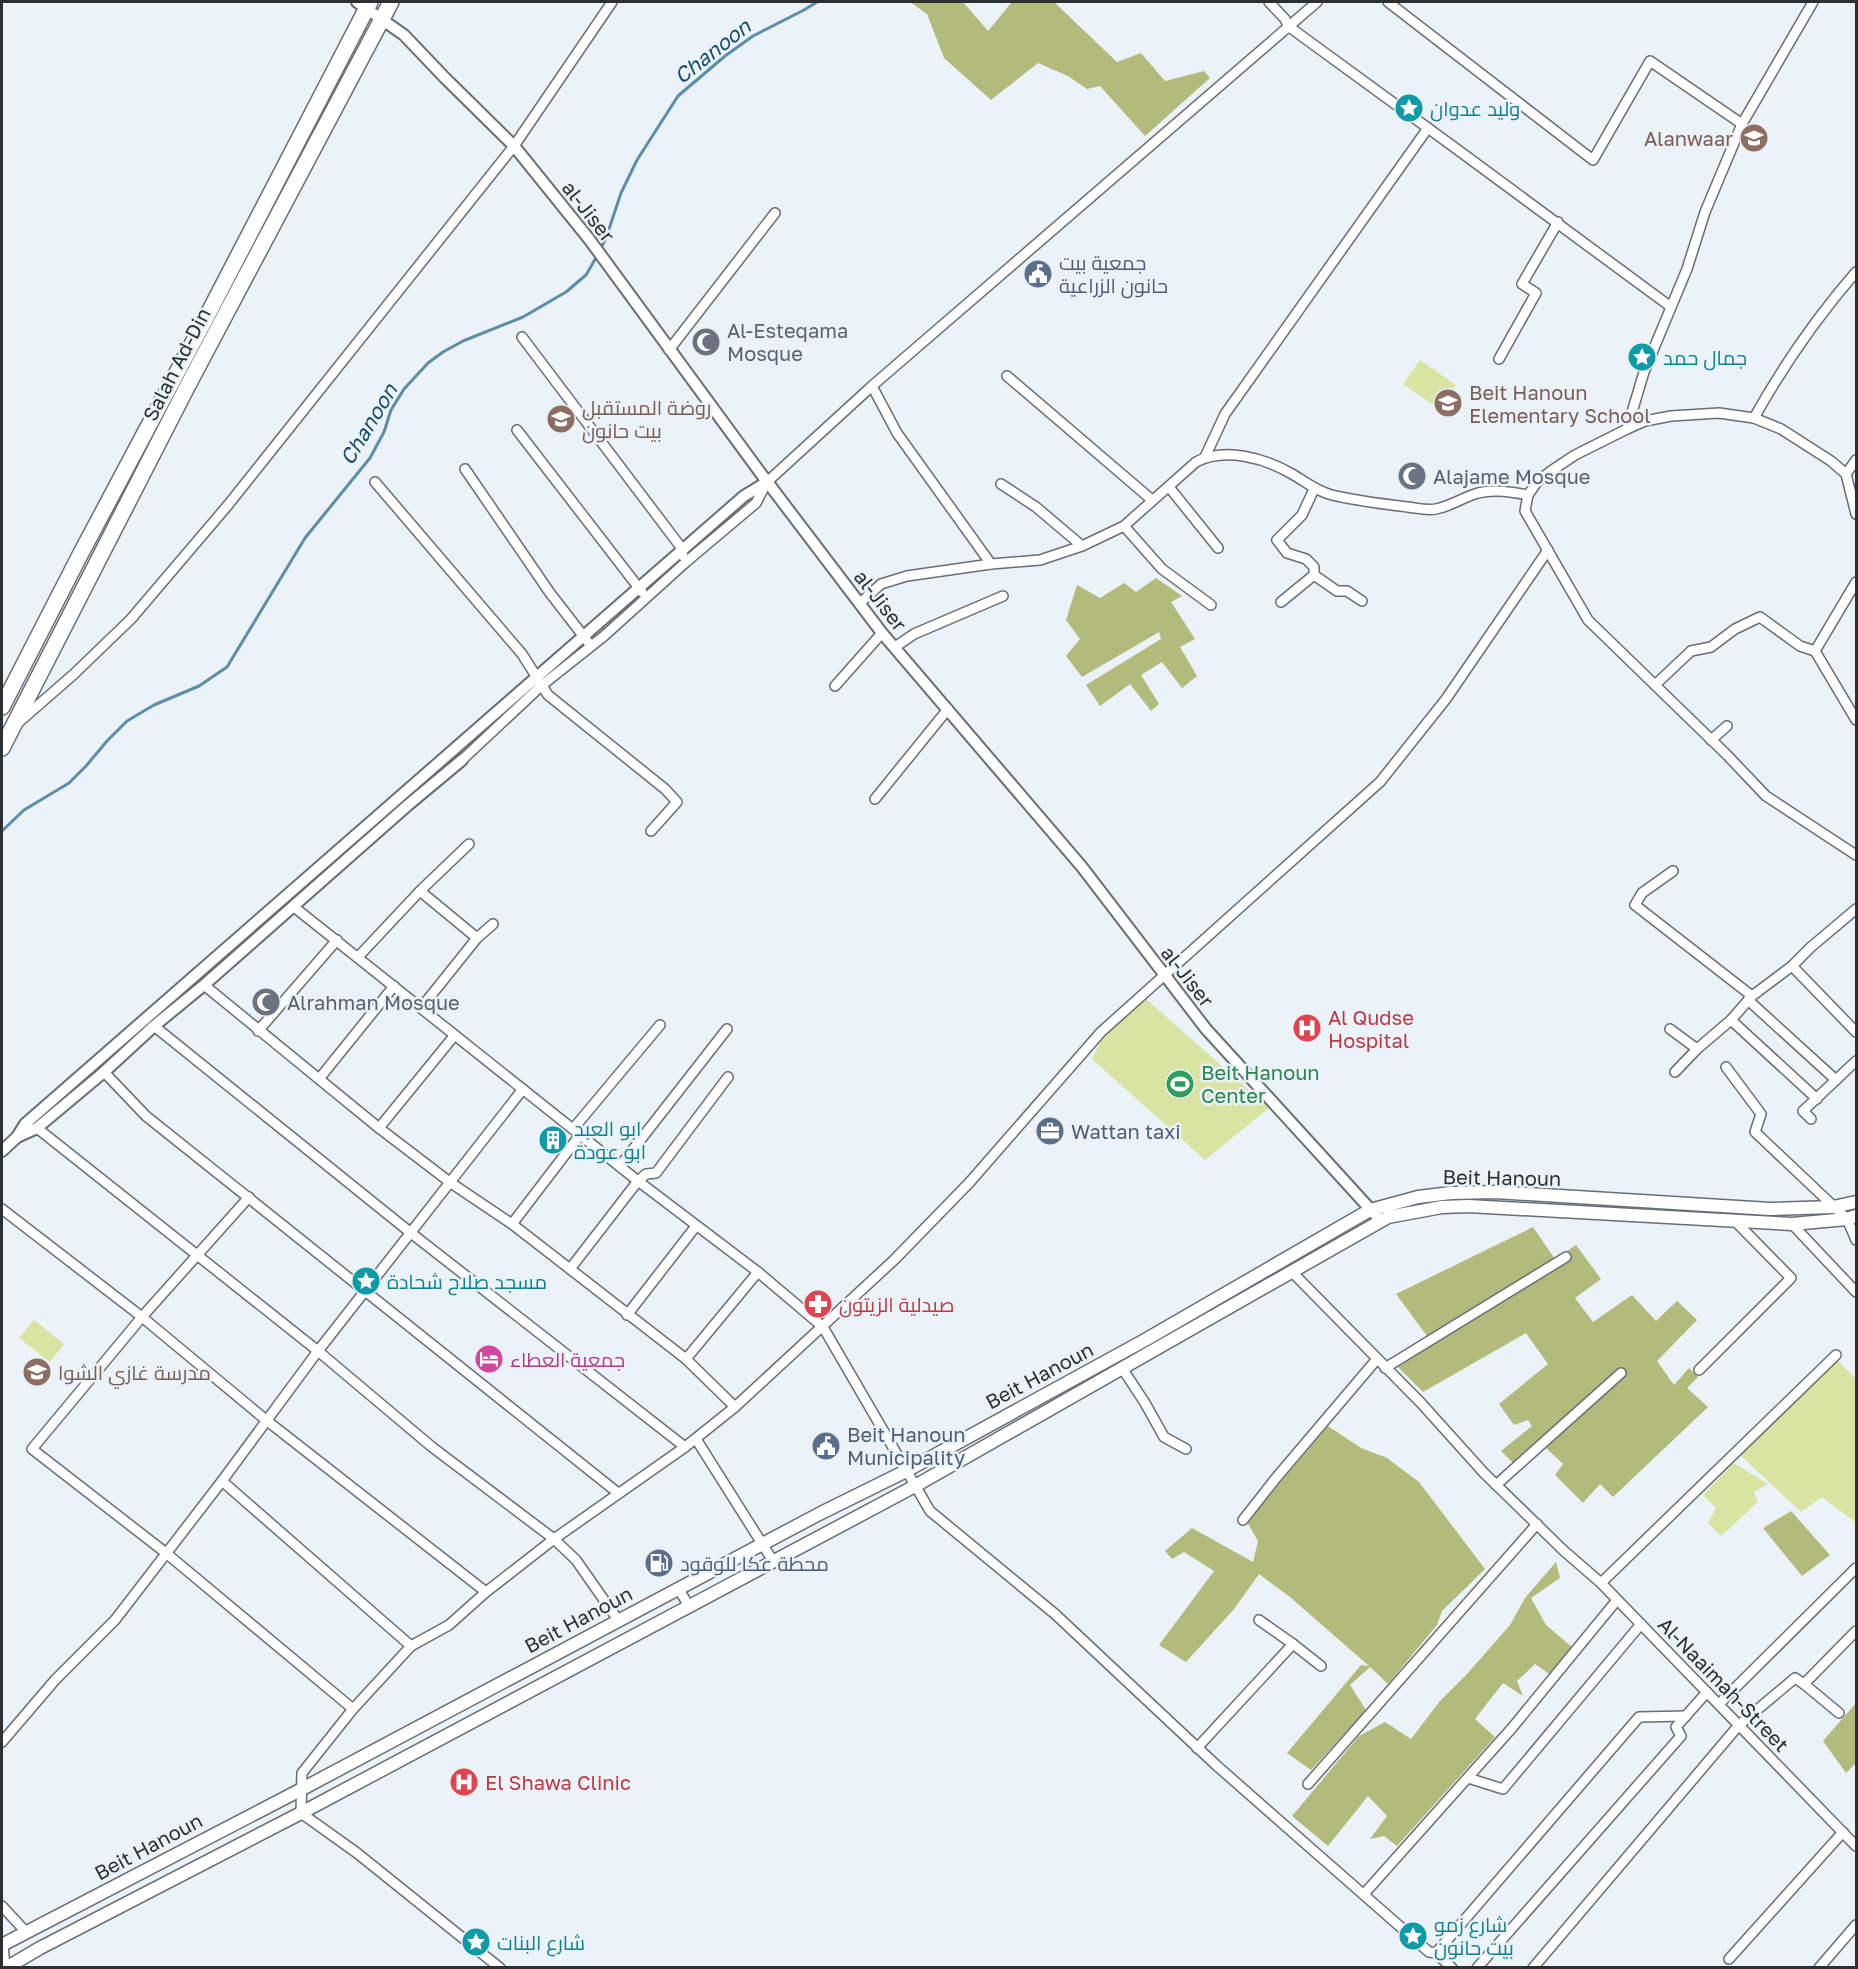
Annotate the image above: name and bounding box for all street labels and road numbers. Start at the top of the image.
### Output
street label: al-Jiser [558,176,620,247]
street label: Salah Ad-Din [137,303,215,425]
street label: al-Jiser [850,565,912,636]
street label: al-Jiser [1157,941,1219,1012]
street label: Beit Hanoun [1443,1164,1561,1190]
street label: Beit Hanoun [981,1337,1097,1413]
street label: Beit Hanoun [520,1581,636,1657]
street label: Al-Naaimah-Street [1654,1612,1794,1756]
street label: Beit Hanoun [90,1808,206,1884]

